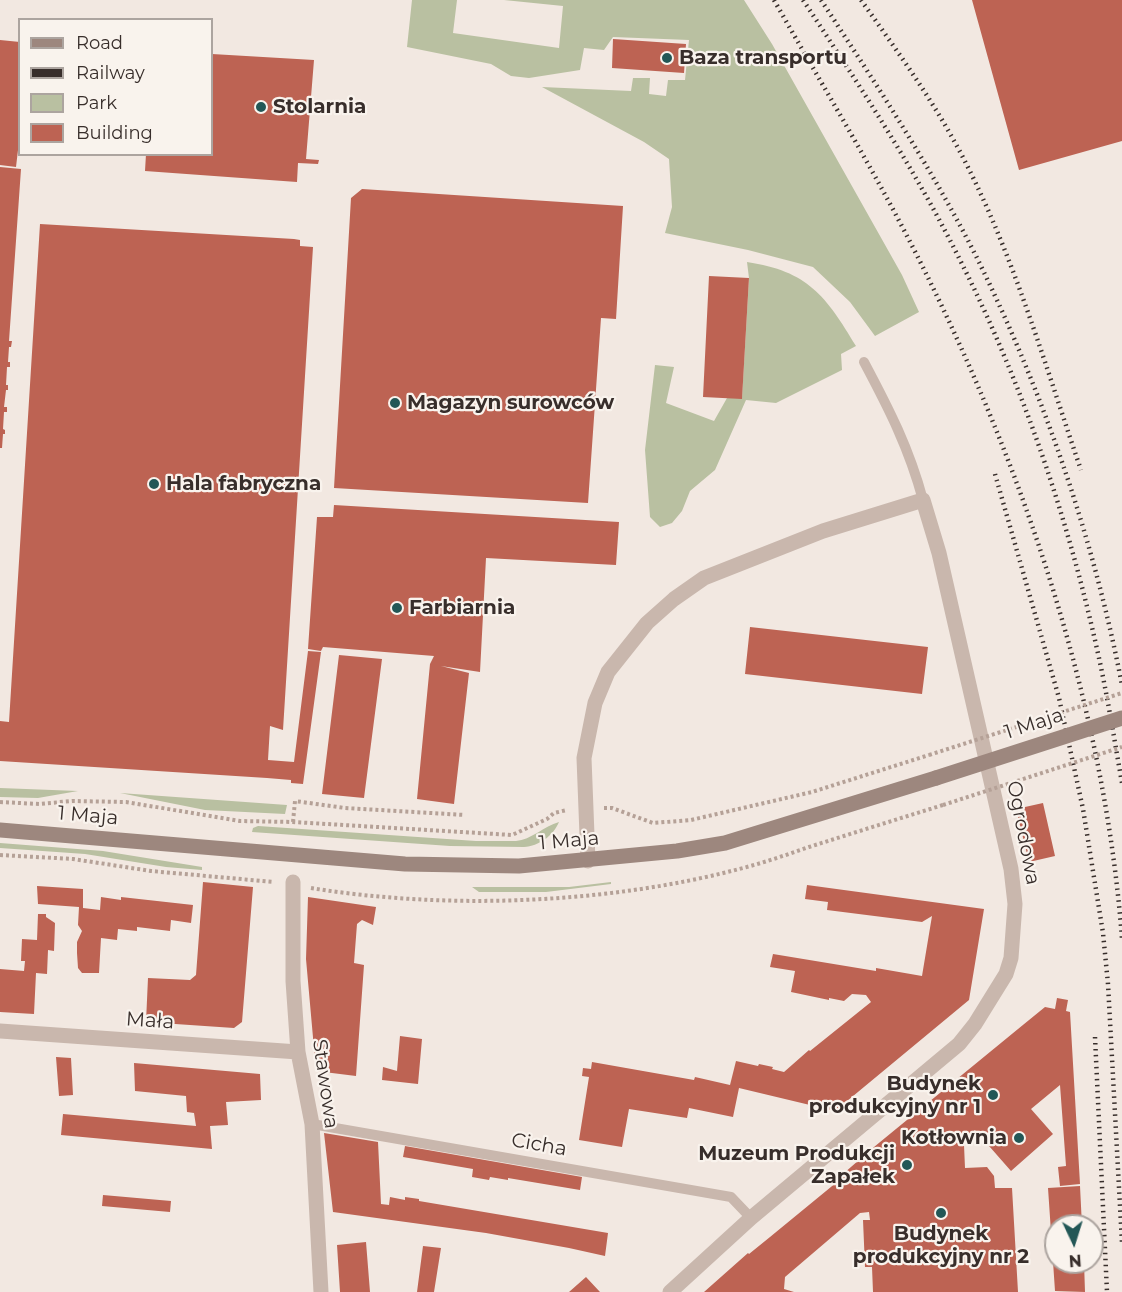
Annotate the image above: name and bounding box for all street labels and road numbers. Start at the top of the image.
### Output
street label: 1 Maja [1001,703,1067,745]
street label: Ogrodowa [1001,779,1045,887]
street label: 1 Maja [57,801,119,831]
street label: 1 Maja [538,826,600,856]
street label: Mała [125,1007,175,1035]
street label: Stawowa [307,1038,343,1130]
street label: Cicha [509,1128,569,1162]

